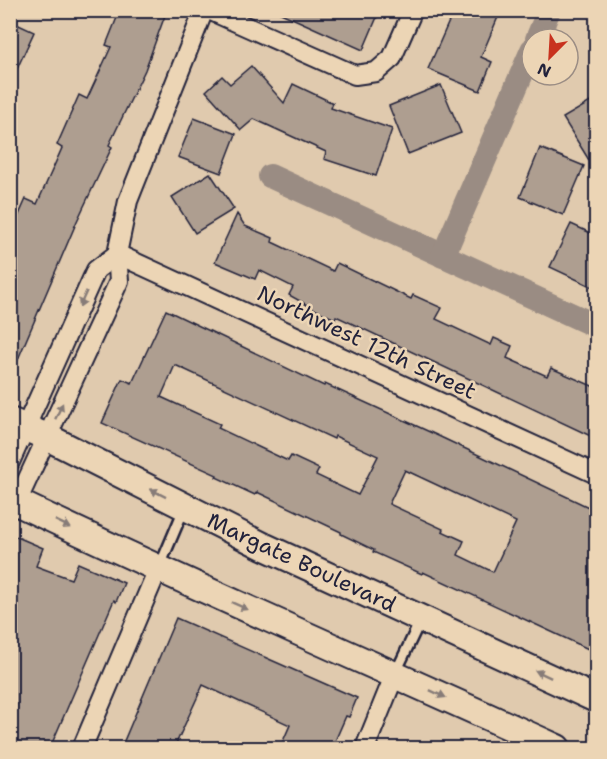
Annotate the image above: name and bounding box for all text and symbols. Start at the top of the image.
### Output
north arrow [520,27,580,87]
text: N [534,58,554,82]
street label: Northwest 12th Street [253,279,481,406]
one-way arrow [79,291,88,308]
one-way arrow [54,401,64,419]
one-way arrow [149,488,166,498]
street label: Margate Boulevard [203,506,401,619]
one-way arrow [55,519,72,529]
one-way arrow [232,601,249,610]
one-way arrow [535,670,552,679]
one-way arrow [429,689,446,698]

